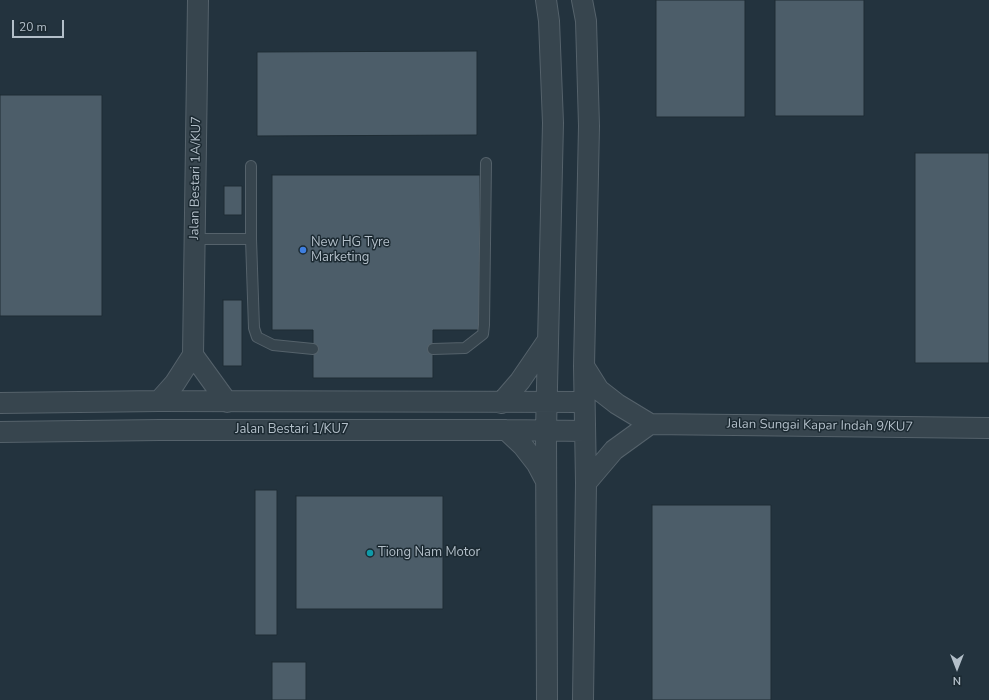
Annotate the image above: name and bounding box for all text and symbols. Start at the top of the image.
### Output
scale bar [14,12,66,38]
text: 20 m [19,19,47,35]
street label: Jalan Bestari 1A/KU7 [187,116,205,240]
place label: New HG Tyre Marketing [311,235,390,266]
marker: New HG Tyre Marketing [298,245,308,255]
street label: Jalan Sungai Kapar Indah 9/KU7 [727,417,913,435]
street label: Jalan Bestari 1/KU7 [235,422,349,438]
place label: Tiong Nam Motor [378,545,480,561]
marker: Tiong Nam Motor [365,548,375,558]
north arrow [937,648,977,688]
text: N [953,673,961,688]

